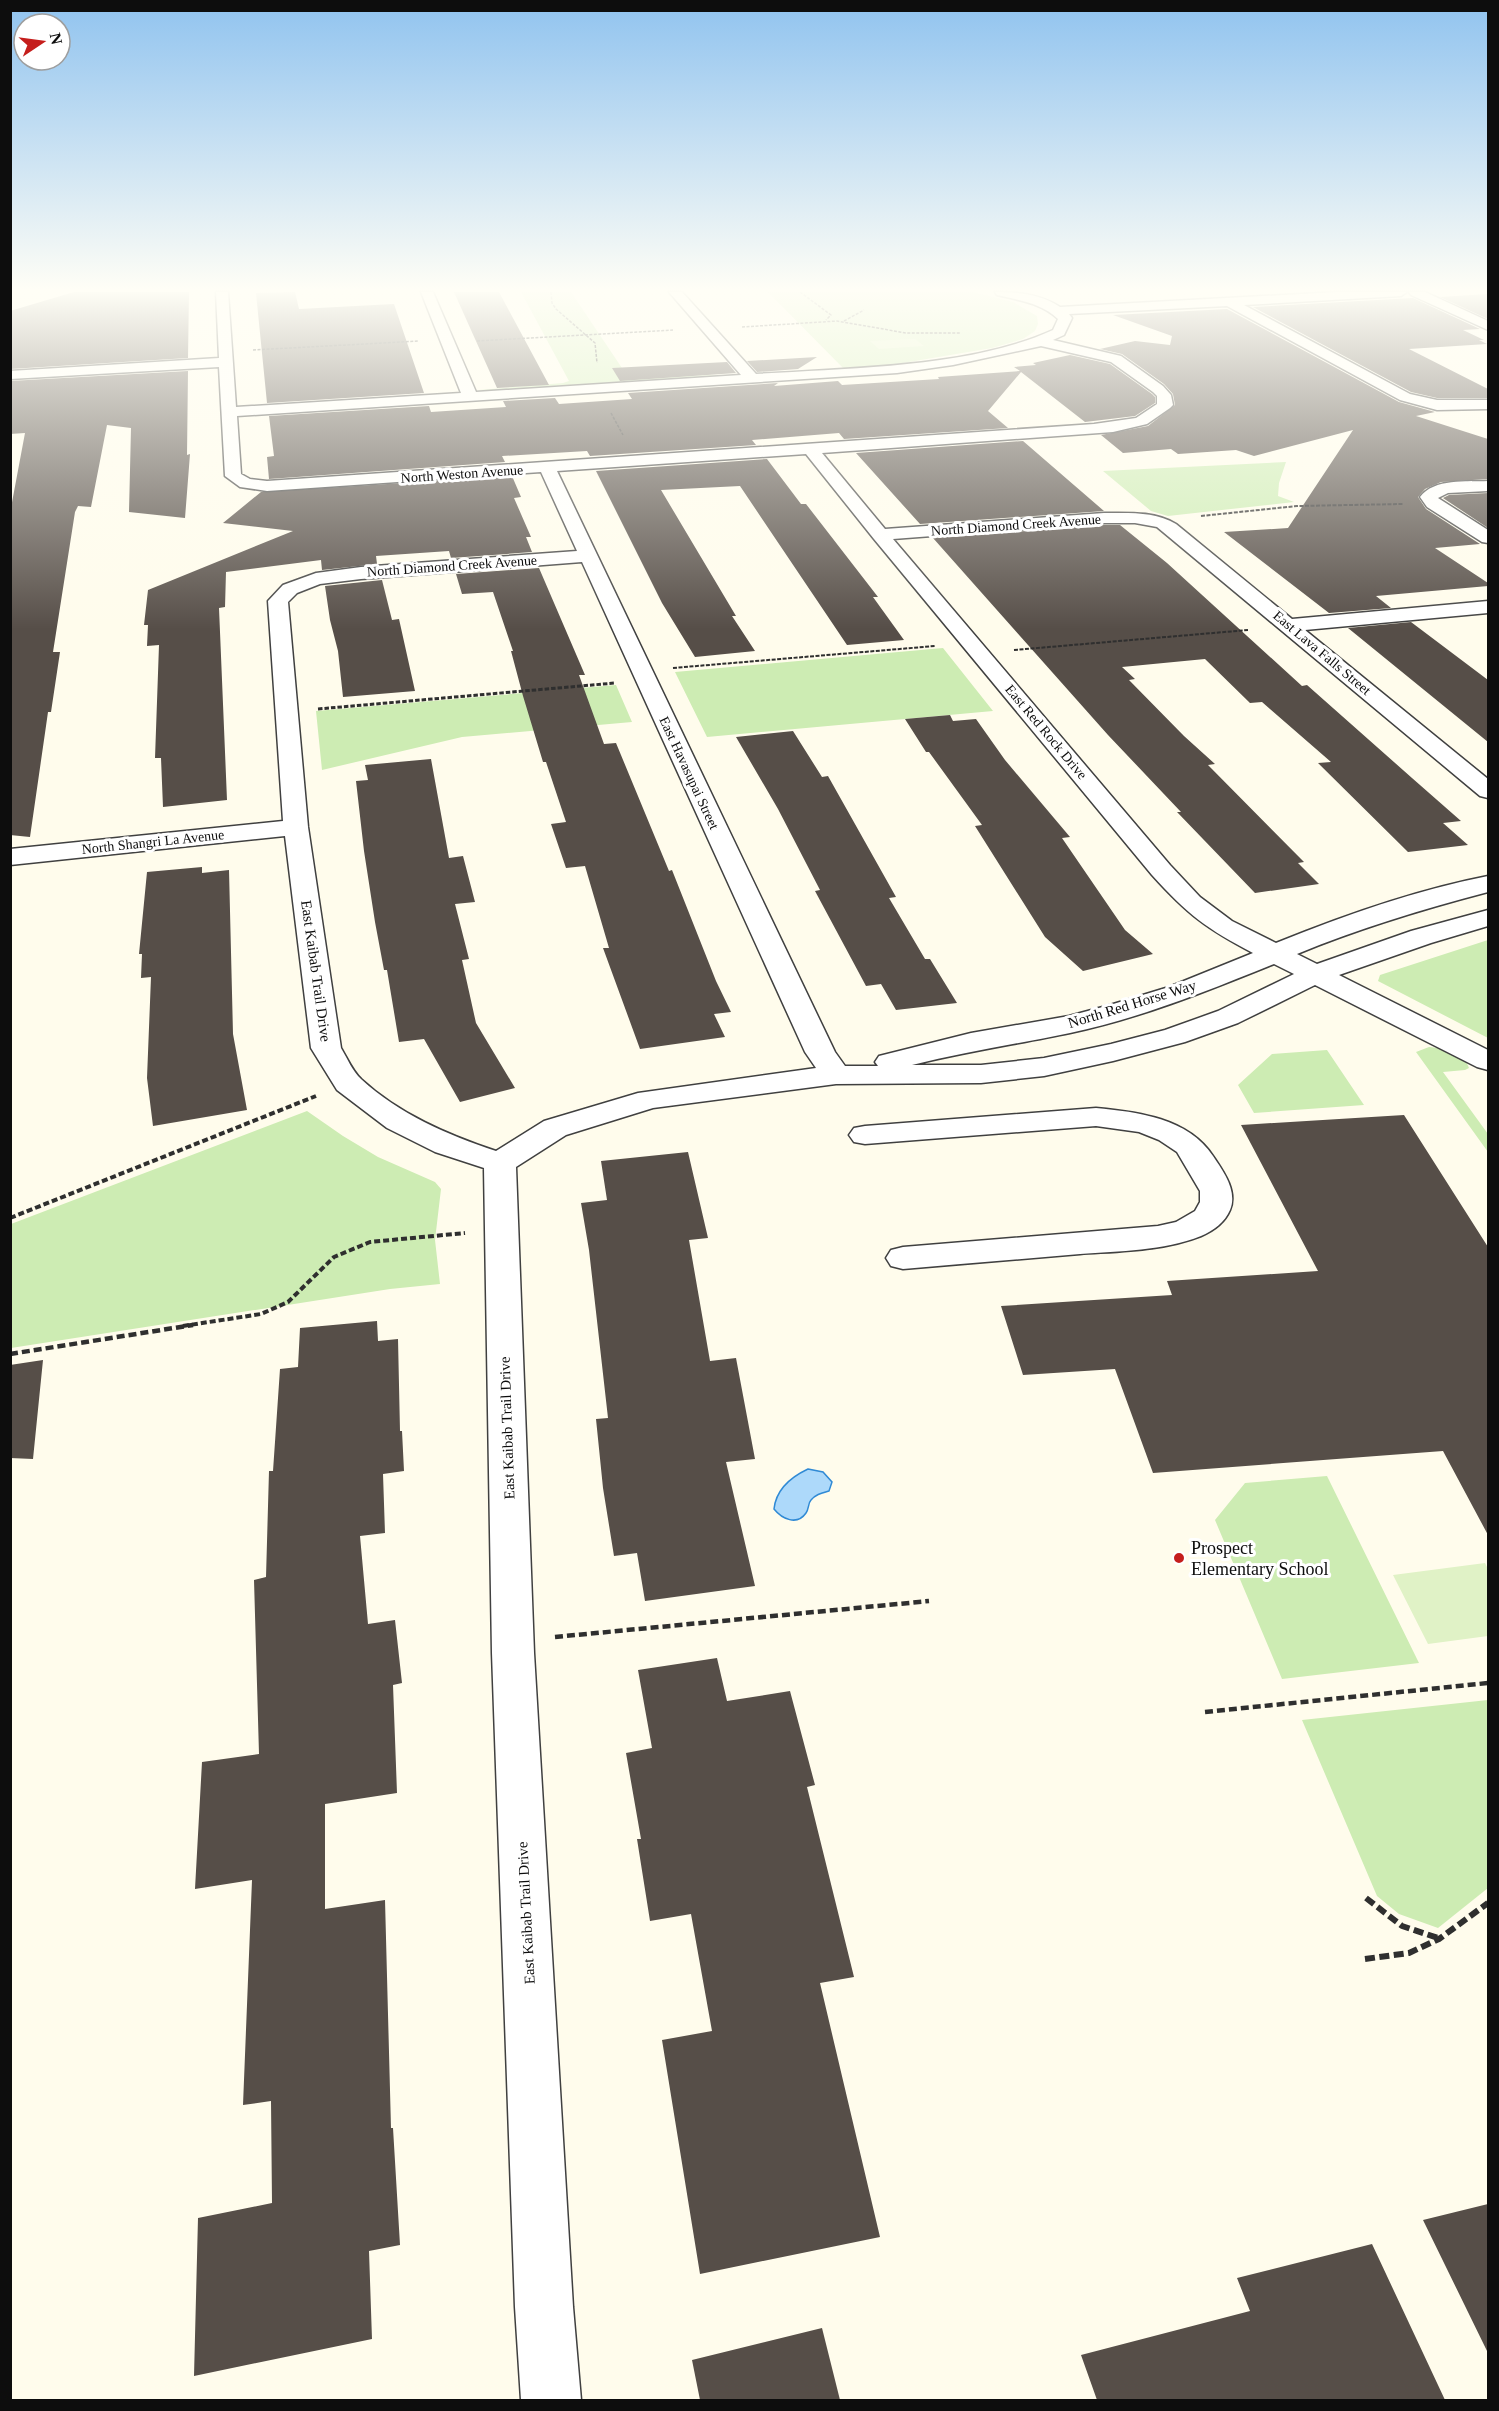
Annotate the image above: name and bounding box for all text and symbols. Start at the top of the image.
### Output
north arrow [12,12,72,72]
text: N [47,31,66,47]
street label: North Weston Avenue [400,462,524,486]
street label: North Diamond Creek Avenue [930,512,1102,538]
street label: North Diamond Creek Avenue [366,553,538,579]
street label: East Lava Falls Street [1270,608,1374,698]
street label: East Red Rock Drive [1002,682,1090,782]
street label: East Havasupai Street [656,714,722,832]
street label: North Shangri La Avenue [81,827,225,857]
street label: East Kaibab Trail Drive [298,899,334,1043]
street label: North Red Horse Way [1066,977,1198,1031]
street label: East Kaibab Trail Drive [496,1356,517,1500]
place label: Prospect Elementary School [1191,1538,1328,1579]
marker: Prospect Elementary School [1172,1551,1186,1565]
street label: East Kaibab Trail Drive [514,1841,538,1985]

